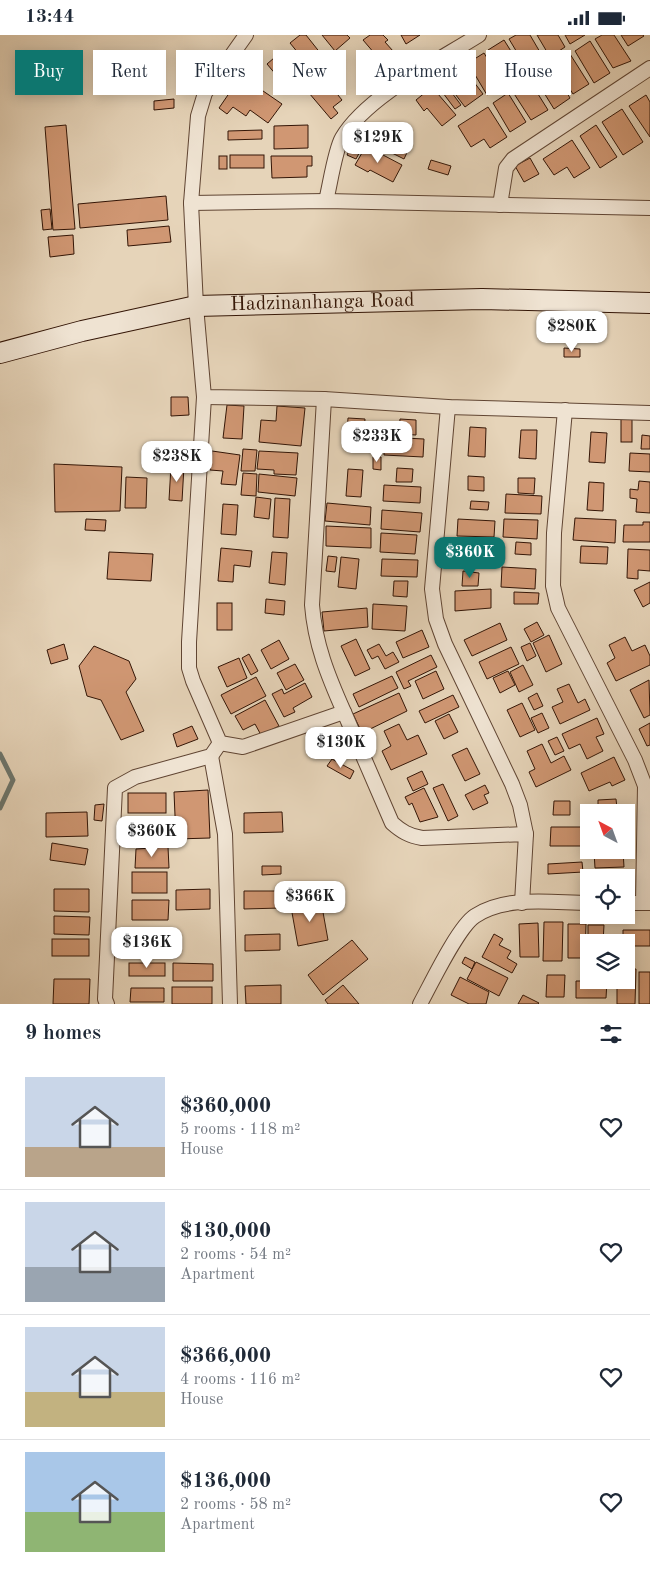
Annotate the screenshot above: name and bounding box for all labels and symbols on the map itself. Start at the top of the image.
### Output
pin: $129K [343,121,413,164]
street label: Hadzinanhanga Road [230,291,415,315]
pin: $280K [537,311,607,353]
pin: $233K [342,421,412,463]
pin: $238K [142,441,212,483]
pin: $360K [435,537,505,579]
pin: $130K [306,727,376,769]
north arrow [580,804,635,859]
pin: $360K [117,815,187,858]
pin: $366K [275,881,345,923]
pin: $136K [112,927,182,969]

